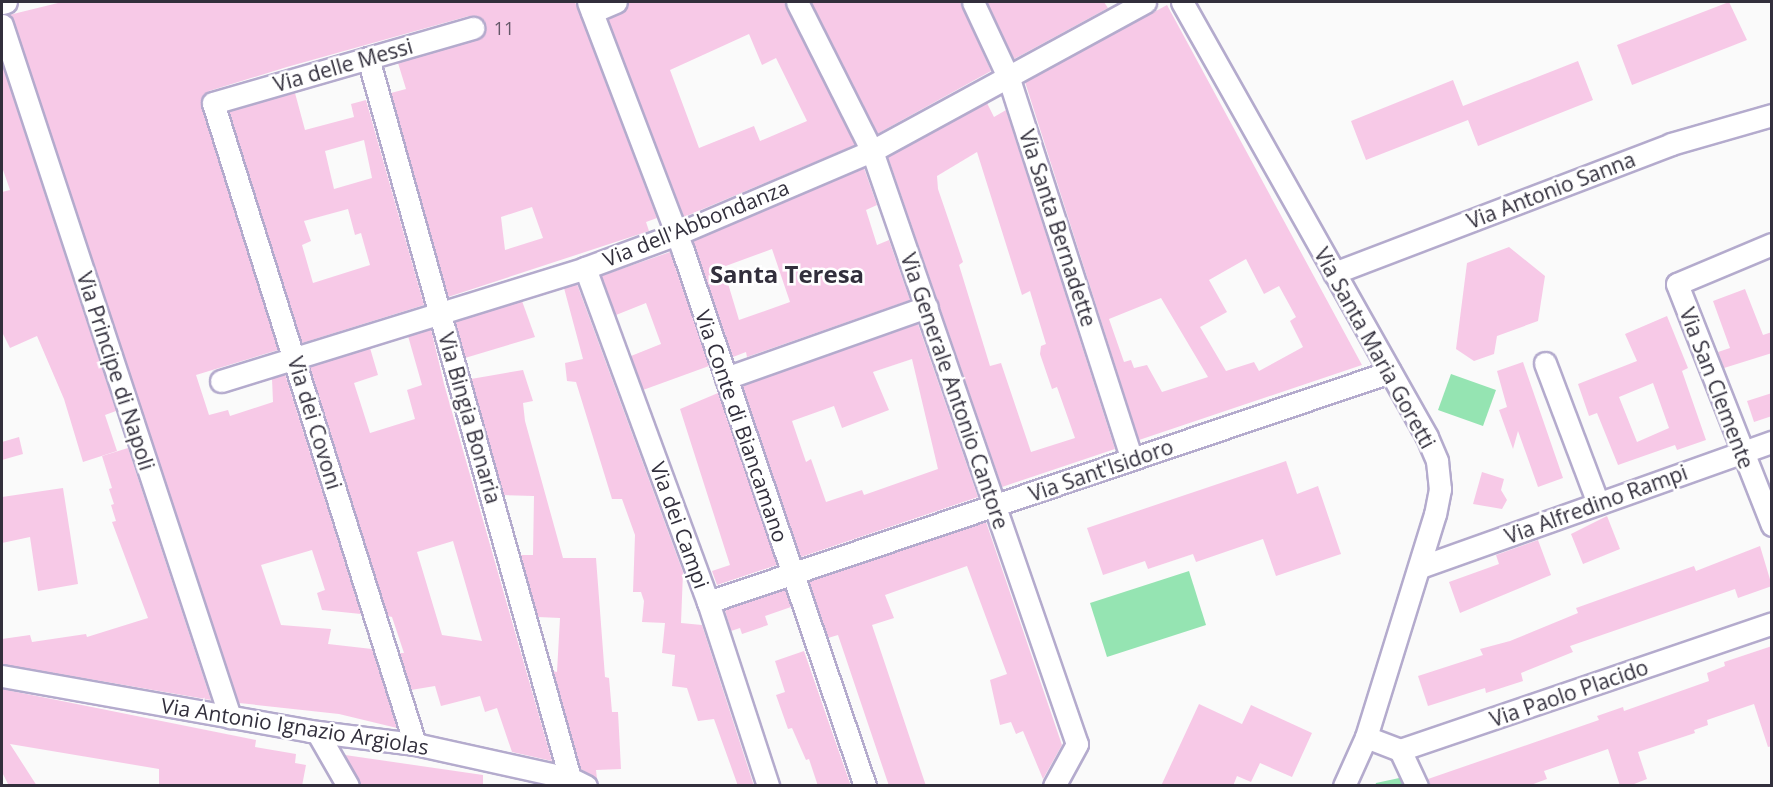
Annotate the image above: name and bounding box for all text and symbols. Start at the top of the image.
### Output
house number: 11 [494,17,514,39]
street label: Via delle Messi [271,33,415,97]
street label: Via Santa Bernadette [1014,126,1102,330]
street label: Via Antonio Sanna [1463,146,1639,234]
street label: Via dell'Abbondanza [599,174,793,272]
street label: Via Santa Maria Goretti [1309,243,1441,453]
street label: Via Generale Antonio Cantore [896,250,1014,532]
district label: Santa Teresa [710,260,864,288]
street label: Via Principe di Napoli [72,269,160,473]
street label: Via San Clemente [1675,304,1759,472]
street label: Via Conte di Biancamano [690,307,794,545]
street label: Via Bingia Bonaria [434,330,506,506]
street label: Via dei Covoni [283,354,347,492]
street label: Via Sant'Isidoro [1026,434,1176,506]
street label: Via dei Campi [645,458,715,592]
street label: Via Alfredino Rampi [1501,459,1691,549]
street label: Via Paolo Placido [1487,654,1651,732]
street label: Via Antonio Ignazio Argiolas [159,692,431,760]

